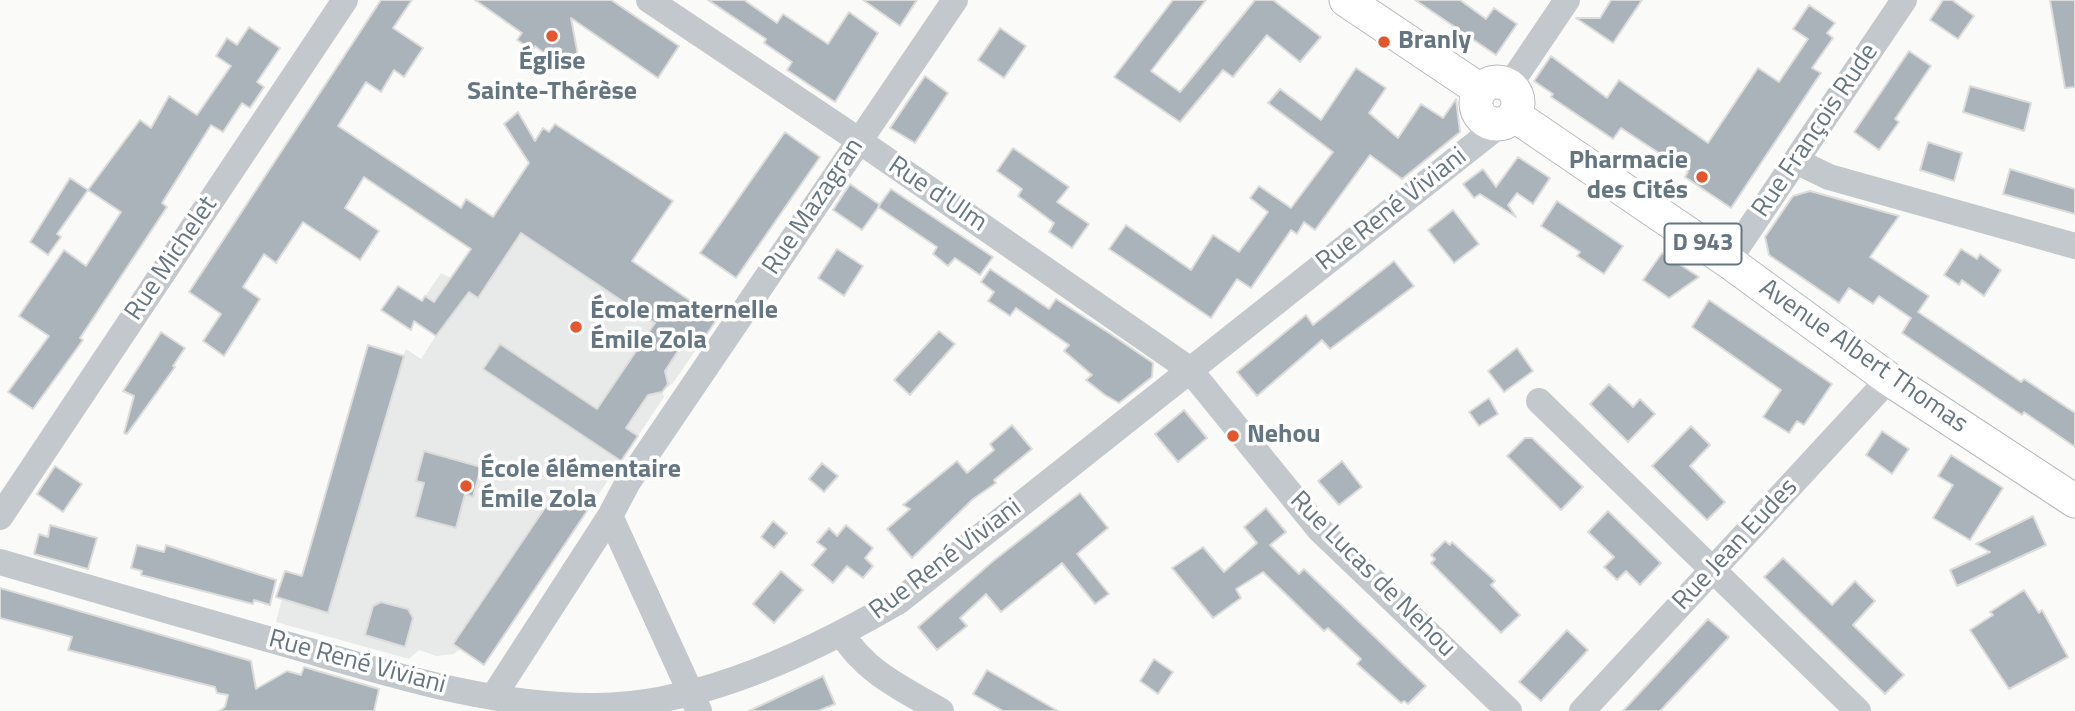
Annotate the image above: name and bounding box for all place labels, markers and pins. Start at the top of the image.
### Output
place label: Branly [1398,26,1471,58]
marker: Église Sainte-Thérèse [544,28,560,44]
marker: Branly [1376,34,1392,50]
place label: Église Sainte-Thérèse [467,47,637,108]
place label: Pharmacie des Cités [1569,146,1688,208]
marker: Pharmacie des Cités [1694,169,1710,185]
place label: École maternelle Émile Zola [590,296,778,358]
marker: École maternelle Émile Zola [568,319,584,335]
place label: Nehou [1247,420,1321,452]
marker: Nehou [1225,428,1241,444]
place label: École élémentaire Émile Zola [480,455,681,516]
marker: École élémentaire Émile Zola [458,478,474,494]

